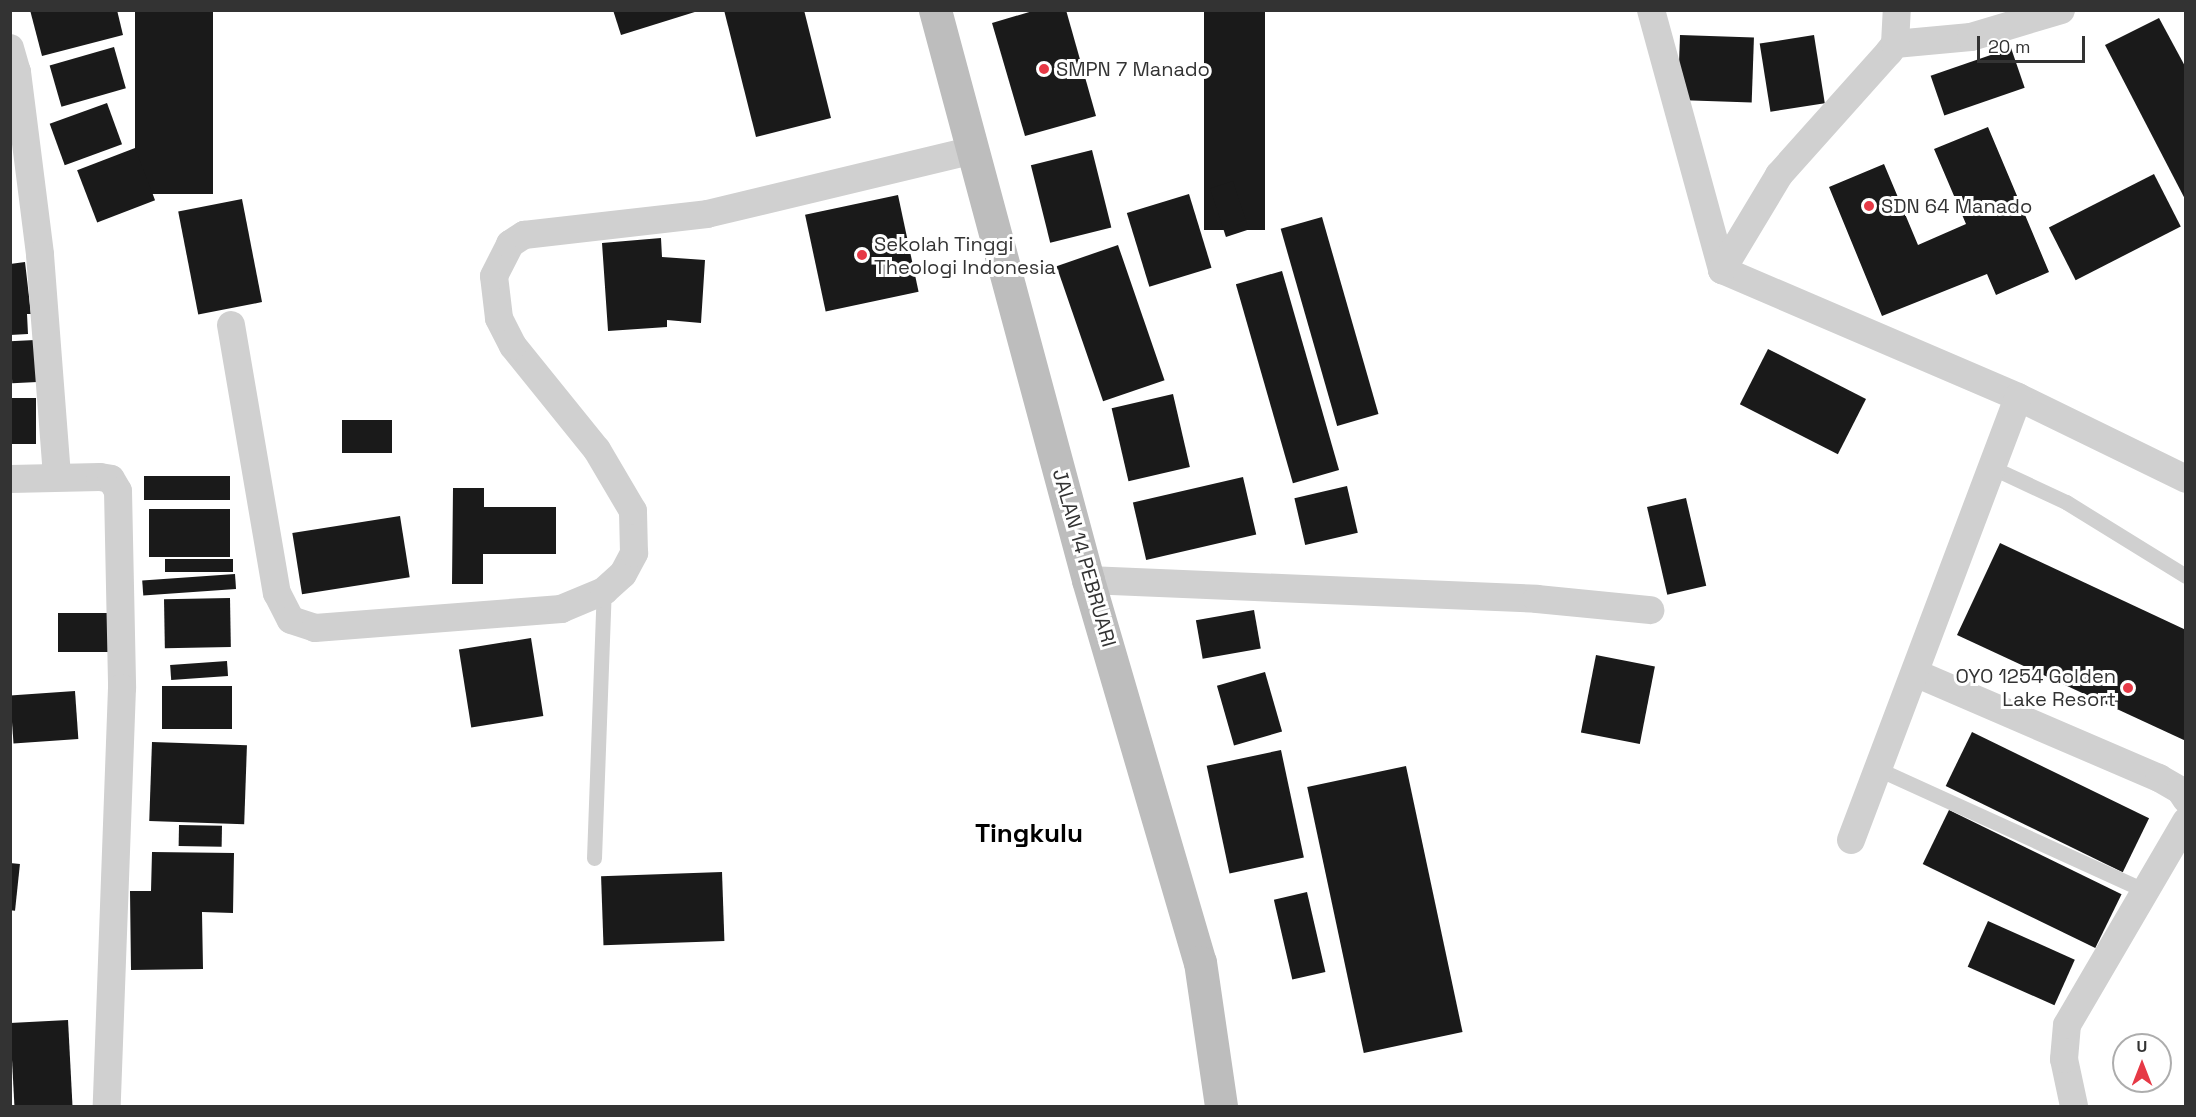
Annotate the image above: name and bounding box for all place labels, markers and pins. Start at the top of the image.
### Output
place label: SMPN 7 Manado [1056,57,1210,81]
marker: SMPN 7 Manado [1037,62,1051,76]
place label: SDN 64 Manado [1881,194,2032,218]
marker: SDN 64 Manado [1862,199,1876,213]
place label: Sekolah Tinggi Theologi Indonesia [874,232,1056,279]
marker: Sekolah Tinggi Theologi Indonesia [855,248,869,262]
place label: OYO 1254 Golden Lake Resort [1956,664,2116,711]
marker: OYO 1254 Golden Lake Resort [2121,681,2135,695]

